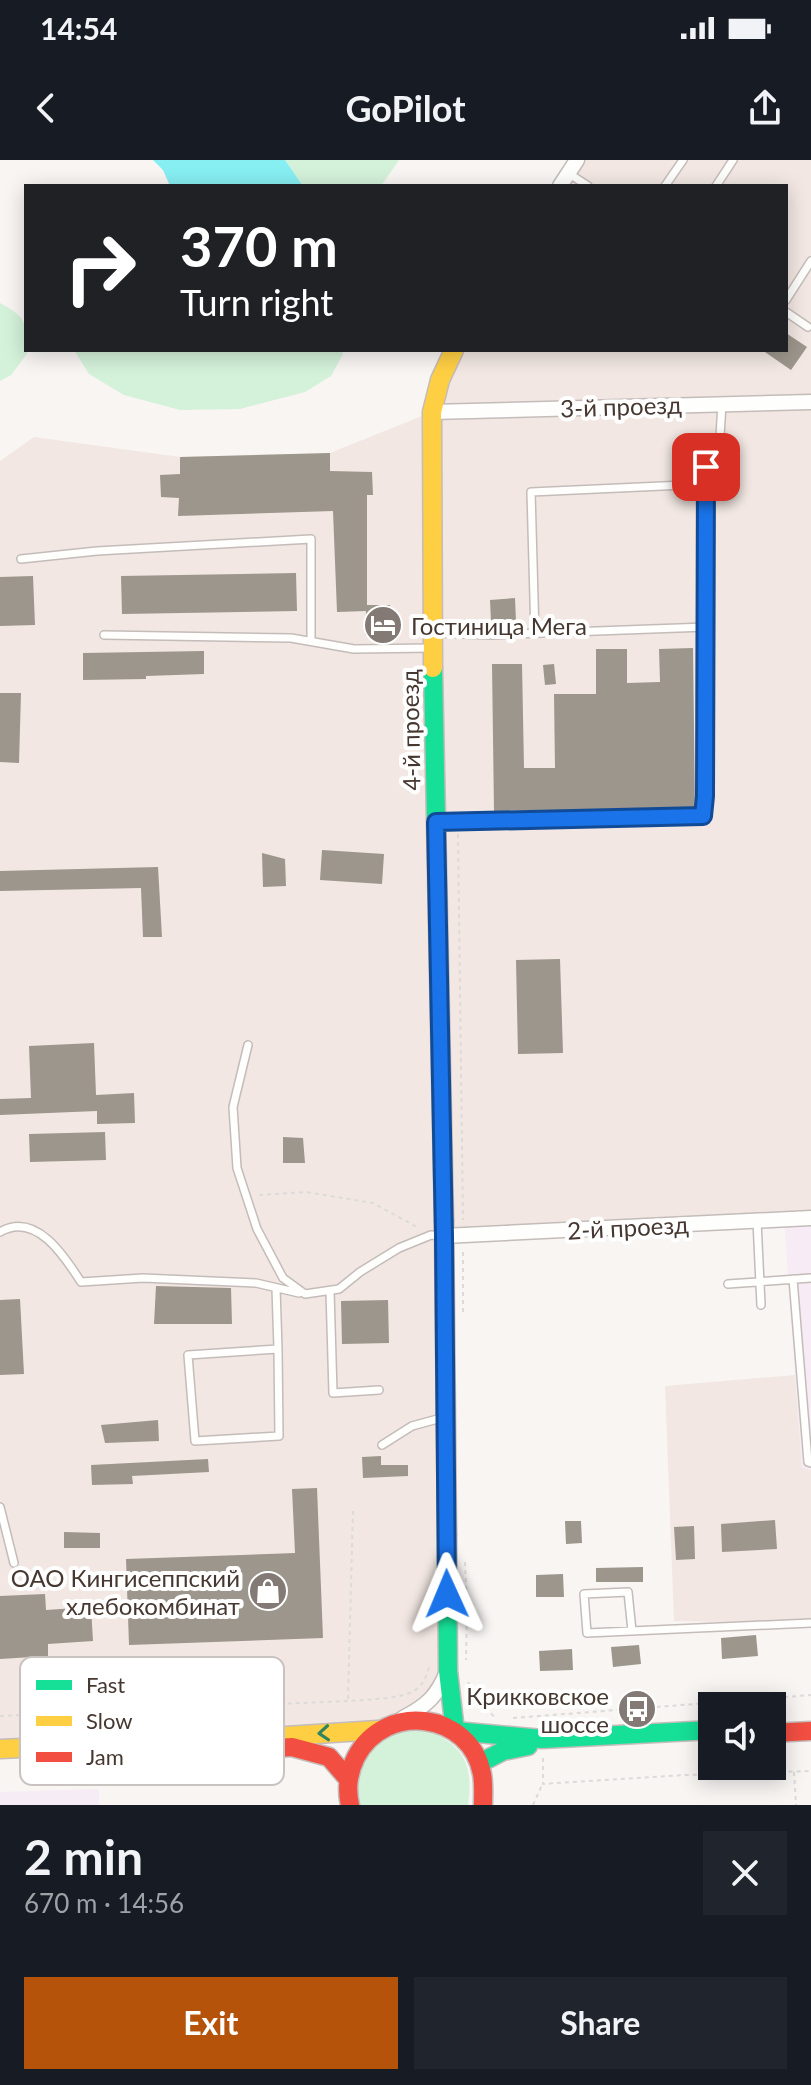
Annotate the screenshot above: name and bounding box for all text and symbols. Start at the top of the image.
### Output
text: 14:54 [40,10,117,46]
icon: back [24,86,68,130]
text: GoPilot [345,86,466,130]
icon: share [743,86,787,130]
text: 370 m [180,212,338,279]
icon: right [48,216,152,320]
text: Turn right [180,280,333,324]
street label: 3-й проезд [560,389,682,423]
pin [672,433,740,501]
icon: arrive [684,445,728,489]
hotel icon: Гостиница Мега [362,604,404,646]
place label: Гостиница Мега [411,611,587,640]
street label: 4-й проезд [394,669,426,791]
street label: 2-й проезд [567,1209,690,1245]
position arrow [405,1552,489,1636]
place label: ОАО Кингисеппский хлебокомбинат [11,1563,240,1620]
shop icon: ОАО Кингисеппский хлебокомбинат [247,1570,289,1612]
legend [20,1657,284,1785]
text: Fast [86,1671,125,1698]
place label: Крикковское шоссе [466,1681,609,1738]
bus stop icon: Крикковское шоссе [616,1688,658,1730]
map controls [698,1692,786,1780]
button: sound [698,1692,786,1780]
text: Slow [86,1707,133,1734]
one-way arrow [317,1724,330,1741]
text: Jam [86,1743,124,1770]
text: 2 min [24,1828,143,1885]
button: close [703,1831,787,1915]
text: 670 m · 14:56 [24,1887,184,1919]
button: Exit [24,1977,398,2069]
button: Share [414,1977,787,2069]

